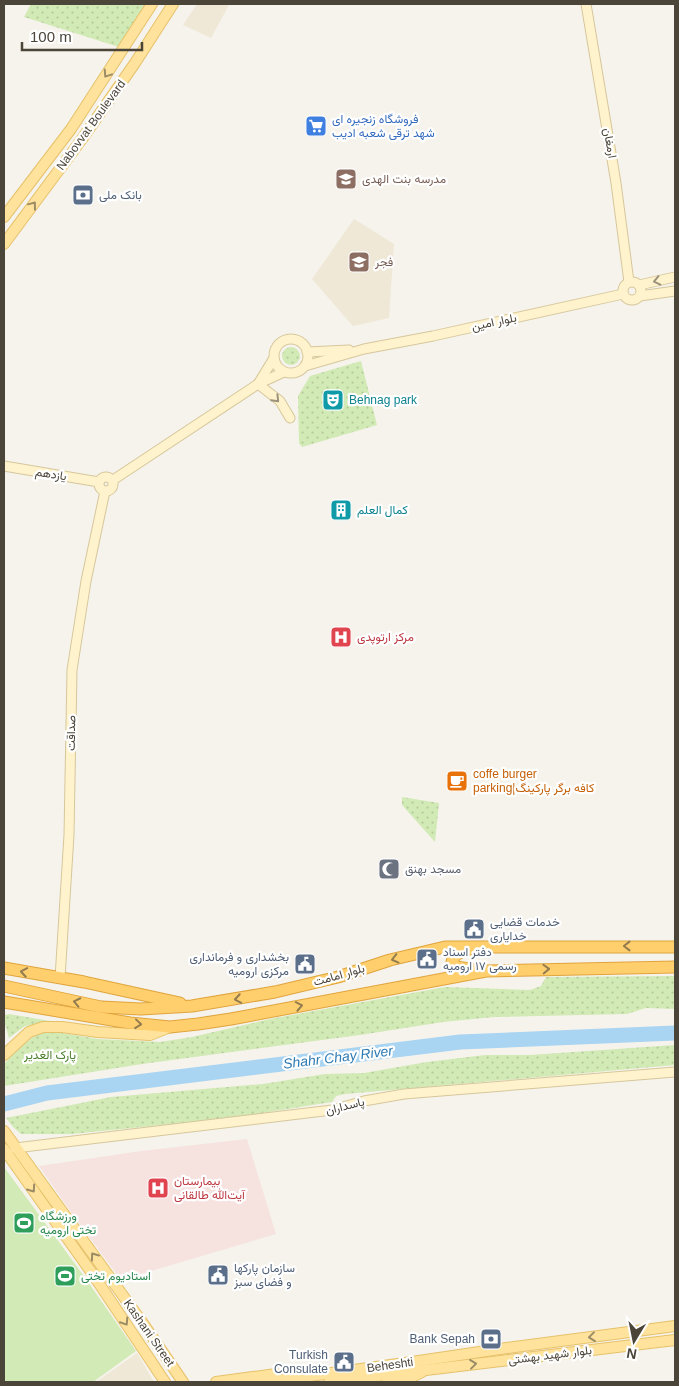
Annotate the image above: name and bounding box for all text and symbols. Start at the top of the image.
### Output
scale bar [22,20,142,52]
text: 100 m [30,28,72,45]
one-way arrow [104,69,113,78]
street label: Nabovvat Boulevard [54,77,128,173]
place label: فروشگاه زنجیره ای شهد ترقی شعبه ادیب [332,112,435,141]
supermarket icon: فروشگاه زنجیره ای شهد ترقی شعبه ادیب [304,114,328,138]
street label: ارمغان [599,127,620,159]
school or university icon: مدرسه بنت الهدی [334,167,358,191]
place label: مدرسه بنت الهدی [362,172,446,187]
bank icon: بانک ملی [71,183,95,207]
place label: بانک ملی [99,188,142,203]
one-way arrow [27,201,36,211]
school or university icon: فجر [347,250,371,274]
place label: فجر [374,255,393,270]
one-way arrow [653,275,662,286]
street label: بلوار امین [470,310,518,335]
theatre icon: Behnag park [321,388,345,412]
one-way arrow [270,393,279,402]
place label: Behnag park [349,393,418,407]
street label: یازدهم [34,465,68,484]
building icon: کمال العلم [329,498,353,522]
place label: کمال العلم [357,503,408,518]
hospital icon: مرکز ارتوپدی [329,625,353,649]
place label: مرکز ارتوپدی [357,630,414,645]
street label: صداقت [64,715,78,751]
place label: coffe burger parking|کافه برگر پارکینگ [473,767,594,796]
cafe icon: coffe burger parking|کافه برگر پارکینگ [445,769,469,793]
mosque icon: مسجد بهنق [377,857,401,881]
place label: مسجد بهنق [405,862,461,877]
place label: خدمات قضایی خدایاری [490,915,560,944]
public building icon: خدمات قضایی خدایاری [462,917,486,941]
one-way arrow [622,941,630,951]
place label: دفتر اسناد رسمی ۱۷ ارومیه [443,945,517,974]
public building icon: دفتر اسناد رسمی ۱۷ ارومیه [415,947,439,971]
place label: بخشداری و فرمانداری مرکزی ارومیه [190,950,289,979]
public building icon: بخشداری و فرمانداری مرکزی ارومیه [293,952,317,976]
one-way arrow [391,953,400,964]
street label: بلوار امامت [312,961,367,990]
one-way arrow [542,964,550,975]
one-way arrow [20,967,28,977]
one-way arrow [234,993,242,1003]
one-way arrow [72,997,81,1008]
one-way arrow [294,1001,303,1011]
one-way arrow [135,1018,143,1029]
water label: Shahr Chay River [282,1042,395,1072]
park label: پارک الغدیر [23,1048,76,1063]
street label: پاسداران [324,1094,366,1119]
place label: بیمارستان آیت‌الله طالقانی [174,1174,246,1203]
hospital icon: بیمارستان آیت‌الله طالقانی [146,1176,170,1200]
one-way arrow [26,1183,35,1193]
place label: ورزشگاه تختی ارومیه [40,1209,97,1238]
sports icon: ورزشگاه تختی ارومیه [12,1211,36,1235]
one-way arrow [91,1252,100,1262]
place label: سازمان پارکها و فضای سبز [233,1261,295,1290]
public building icon: سازمان پارکها و فضای سبز [206,1263,230,1287]
sports icon: استادیوم تختی [53,1264,77,1288]
place label: استادیوم تختی [81,1269,151,1284]
street label: Kashani Street [121,1297,178,1370]
north arrow [609,1316,659,1366]
one-way arrow [119,1317,128,1326]
bank icon: Bank Sepah [479,1327,503,1351]
one-way arrow [588,1331,596,1342]
place label: Bank Sepah [410,1332,475,1346]
street label: بلوار شهید بهشتی [507,1343,593,1368]
text: N [625,1345,638,1363]
place label: Turkish Consulate [274,1348,328,1376]
public building icon: Turkish Consulate [332,1350,356,1374]
street label: Beheshti [366,1355,414,1375]
one-way arrow [469,1359,477,1370]

